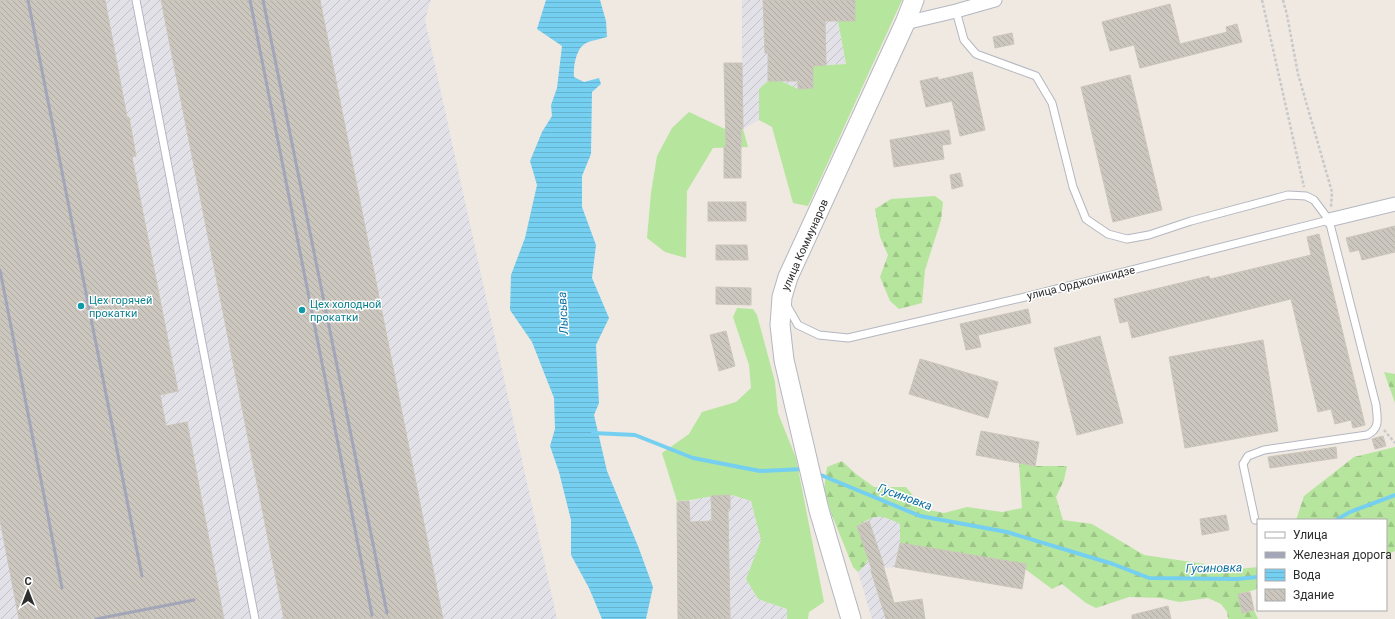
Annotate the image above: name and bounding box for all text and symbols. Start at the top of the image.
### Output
street label: улица Коммунаров [779,197,831,293]
street label: улица Орджоникидзе [1026,263,1137,303]
water label: Лысьва [555,291,571,336]
place label: Цех горячей прокатки [89,294,152,320]
place label: Цех холодной прокатки [310,298,381,324]
marker: Цех горячей прокатки [76,301,86,311]
marker: Цех холодной прокатки [297,305,307,315]
water label: Гусиновка [876,481,934,513]
legend [1257,519,1387,611]
text: Улица [1293,528,1328,542]
text: Железная дорога [1293,548,1392,562]
water label: Гусиновка [1186,561,1242,575]
text: Вода [1293,568,1321,582]
north arrow [8,571,48,611]
text: С [24,575,32,588]
text: Здание [1293,588,1334,602]

